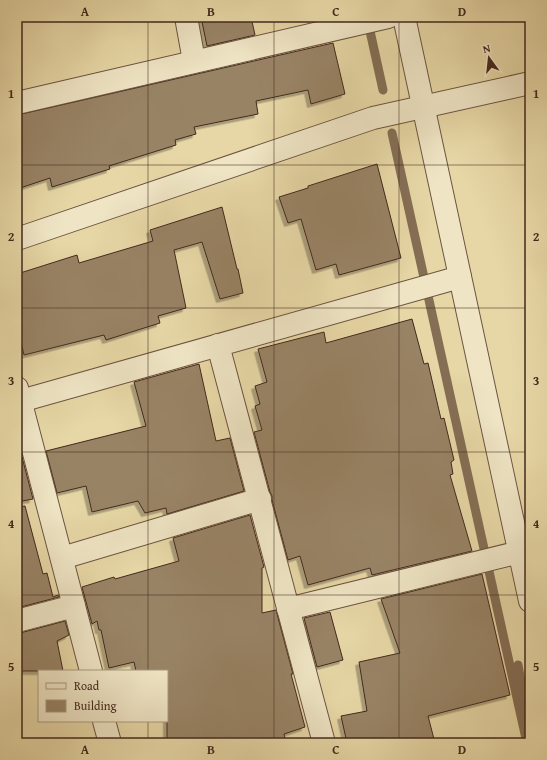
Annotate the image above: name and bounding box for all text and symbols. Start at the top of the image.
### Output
text: A [81,2,90,21]
text: B [207,2,215,21]
text: C [332,2,340,21]
text: D [458,2,466,21]
north arrow [469,38,509,78]
text: N [481,39,493,57]
text: 1 [8,84,14,103]
text: 1 [533,84,539,103]
text: 2 [8,227,15,246]
text: 2 [533,227,540,246]
text: 3 [8,371,14,390]
text: 3 [533,371,539,390]
text: 4 [8,514,15,533]
text: 4 [533,514,540,533]
text: 5 [8,657,15,676]
text: 5 [533,657,540,676]
legend [38,670,168,722]
text: Road [74,677,100,694]
text: Building [74,697,117,714]
text: A [81,740,90,759]
text: B [207,740,215,759]
text: C [332,740,340,759]
text: D [458,740,466,759]

